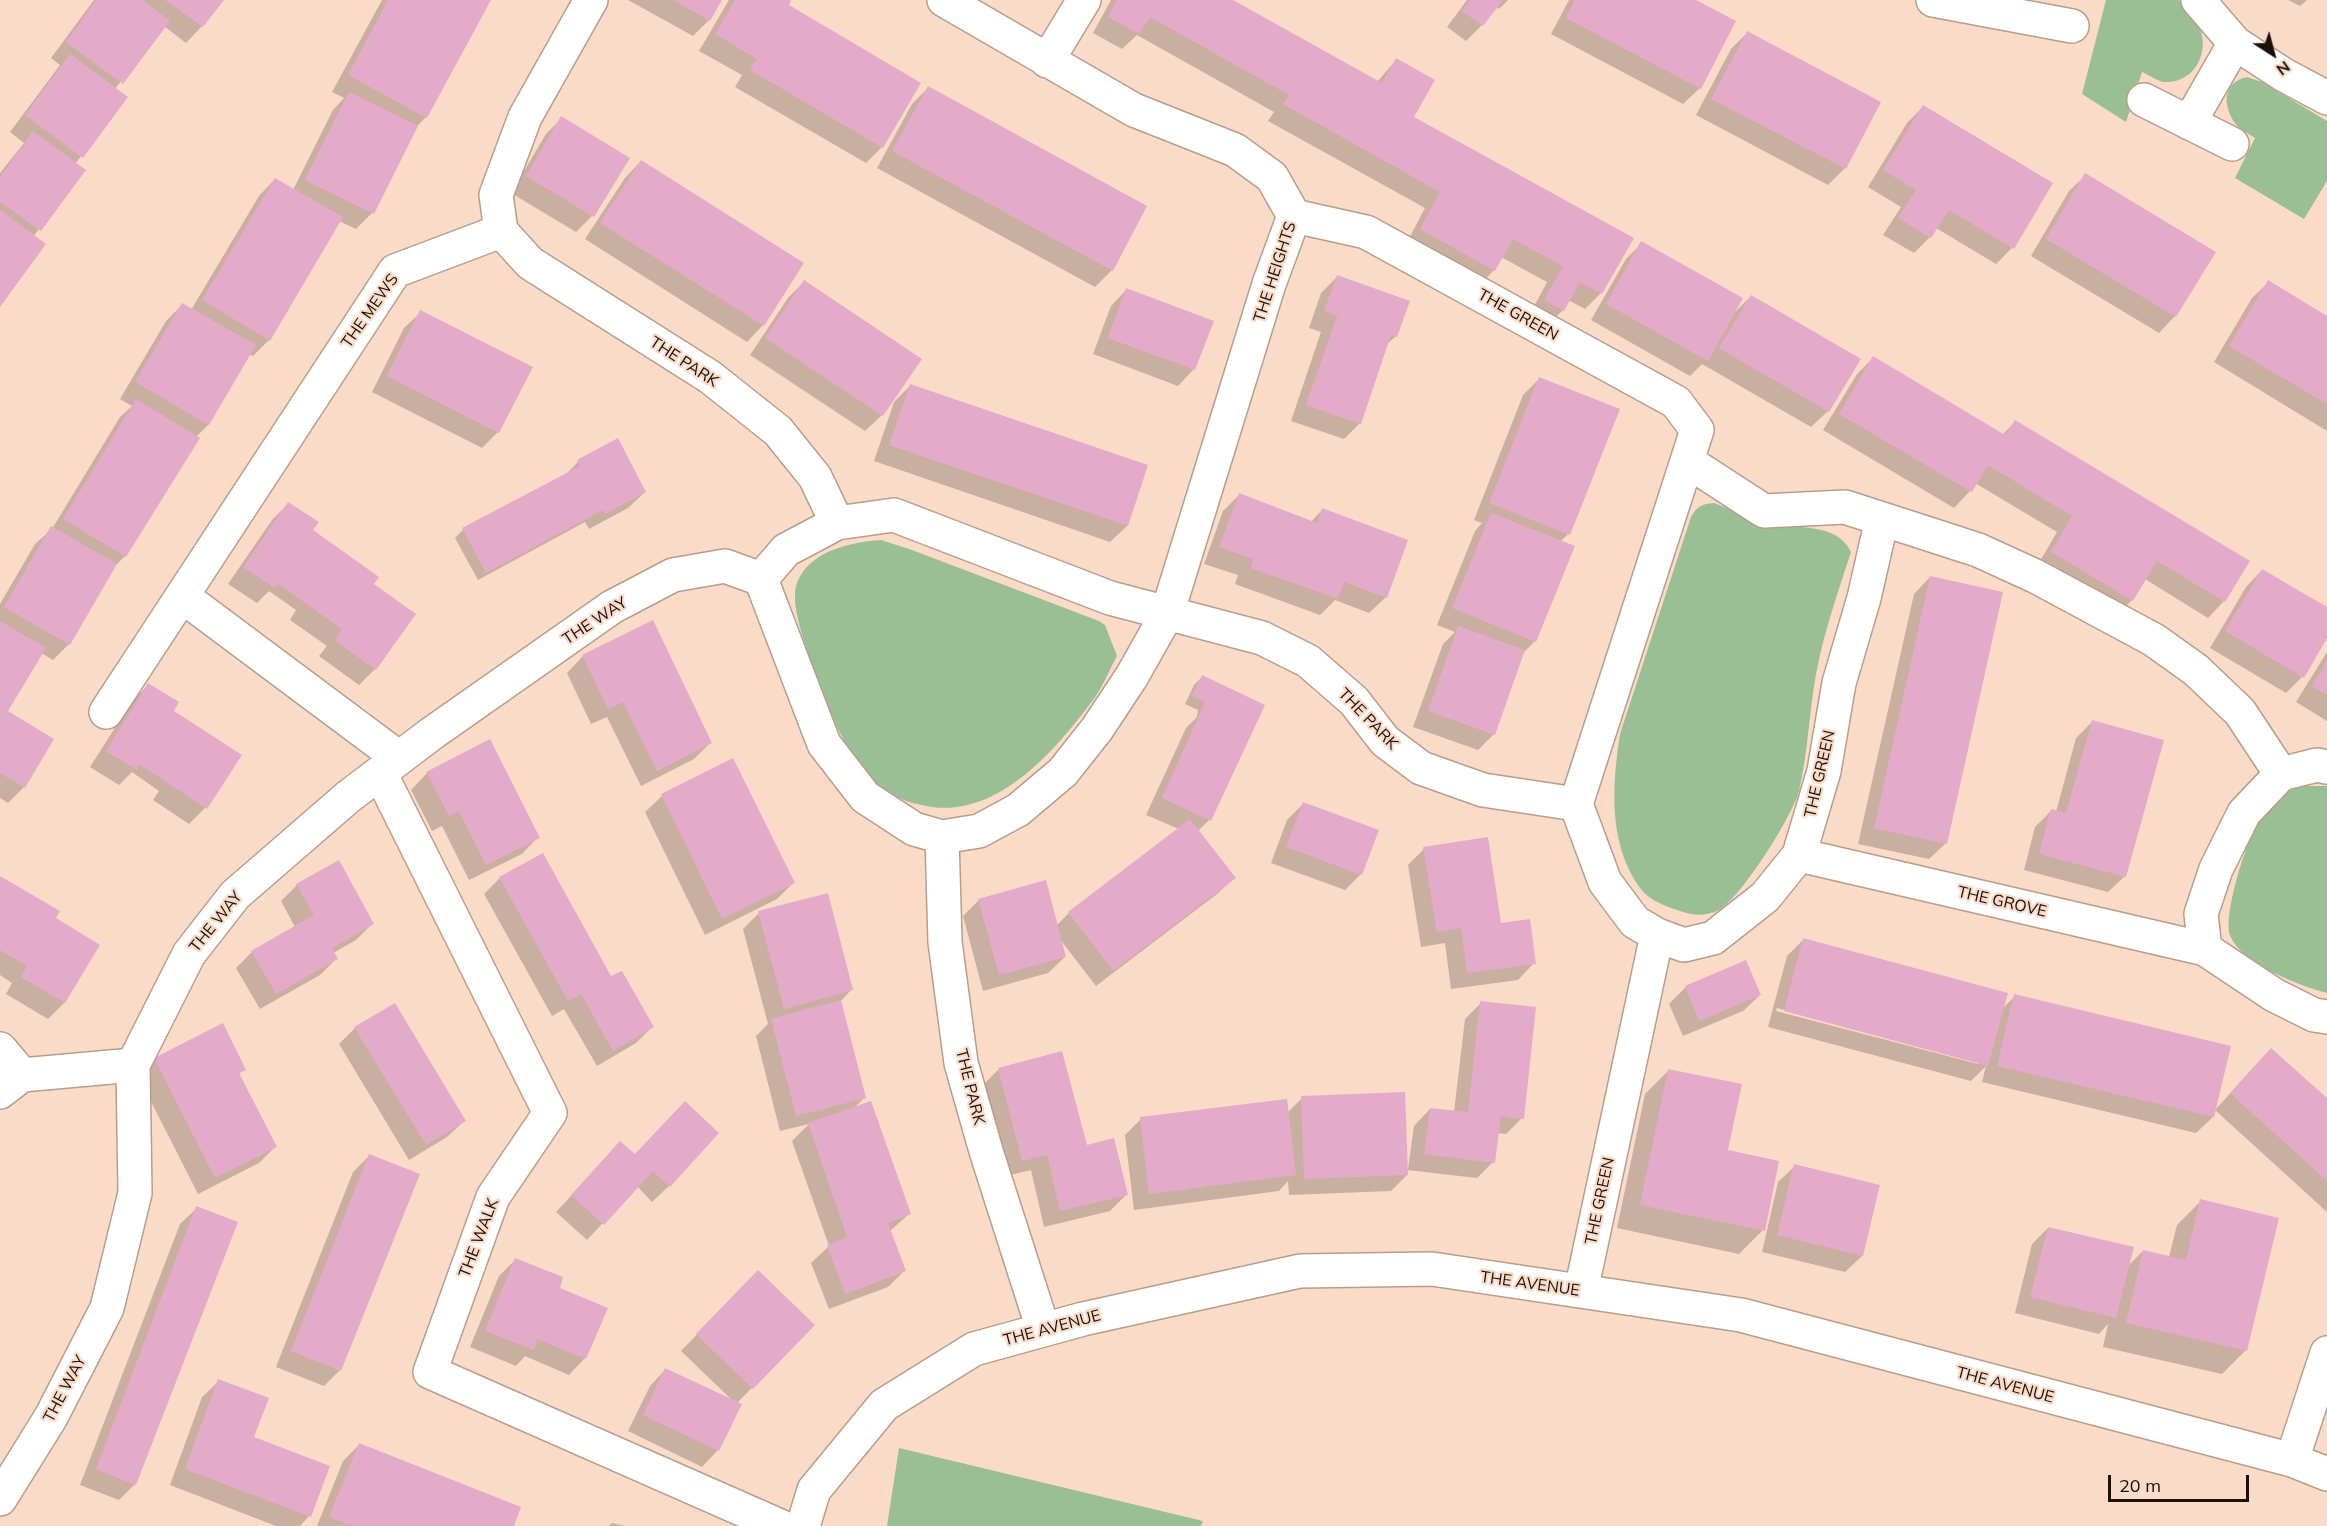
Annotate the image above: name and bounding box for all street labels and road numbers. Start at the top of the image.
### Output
street label: THE HEIGHTS [1250,219,1300,325]
street label: THE MEWS [337,270,403,352]
street label: THE GREEN [1474,285,1562,345]
street label: THE PARK [646,333,722,391]
street label: THE WAY [559,593,631,649]
street label: THE PARK [1334,684,1402,754]
street label: THE GREEN [1801,728,1839,820]
street label: THE GROVE [1956,882,2048,922]
street label: THE WAY [186,888,246,956]
street label: THE PARK [951,1047,989,1127]
street label: THE GREEN [1581,1155,1619,1247]
street label: THE WALK [455,1196,503,1280]
street label: THE AVENUE [1479,1268,1581,1300]
street label: THE AVENUE [1001,1306,1103,1350]
street label: THE WAY [39,1352,91,1426]
street label: THE AVENUE [1954,1363,2056,1407]

